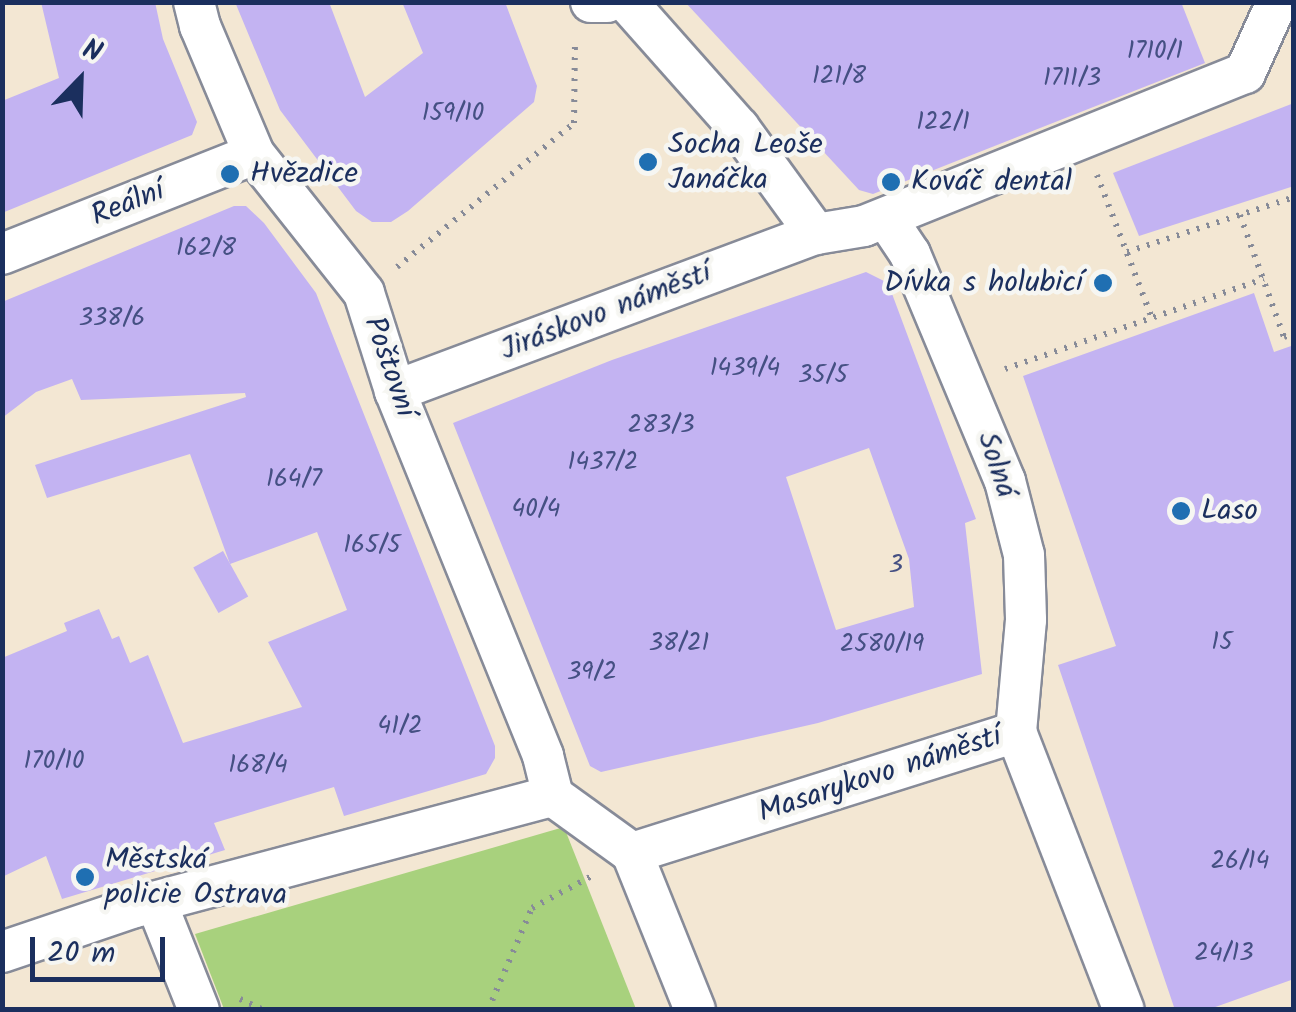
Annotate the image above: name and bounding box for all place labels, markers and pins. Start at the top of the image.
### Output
place label: Socha Leoše Janáčka [668,127,823,198]
marker: Socha Leoše Janáčka [637,151,659,173]
place label: Hvězdice [250,156,358,192]
marker: Hvězdice [219,163,241,185]
place label: Kováč dental [911,164,1072,200]
marker: Kováč dental [880,171,902,193]
place label: Dívka s holubicí [884,265,1083,301]
marker: Dívka s holubicí [1092,272,1114,294]
place label: Laso [1201,493,1258,529]
marker: Laso [1170,500,1192,522]
place label: Městská policie Ostrava [105,842,287,912]
marker: Městská policie Ostrava [74,866,96,888]

